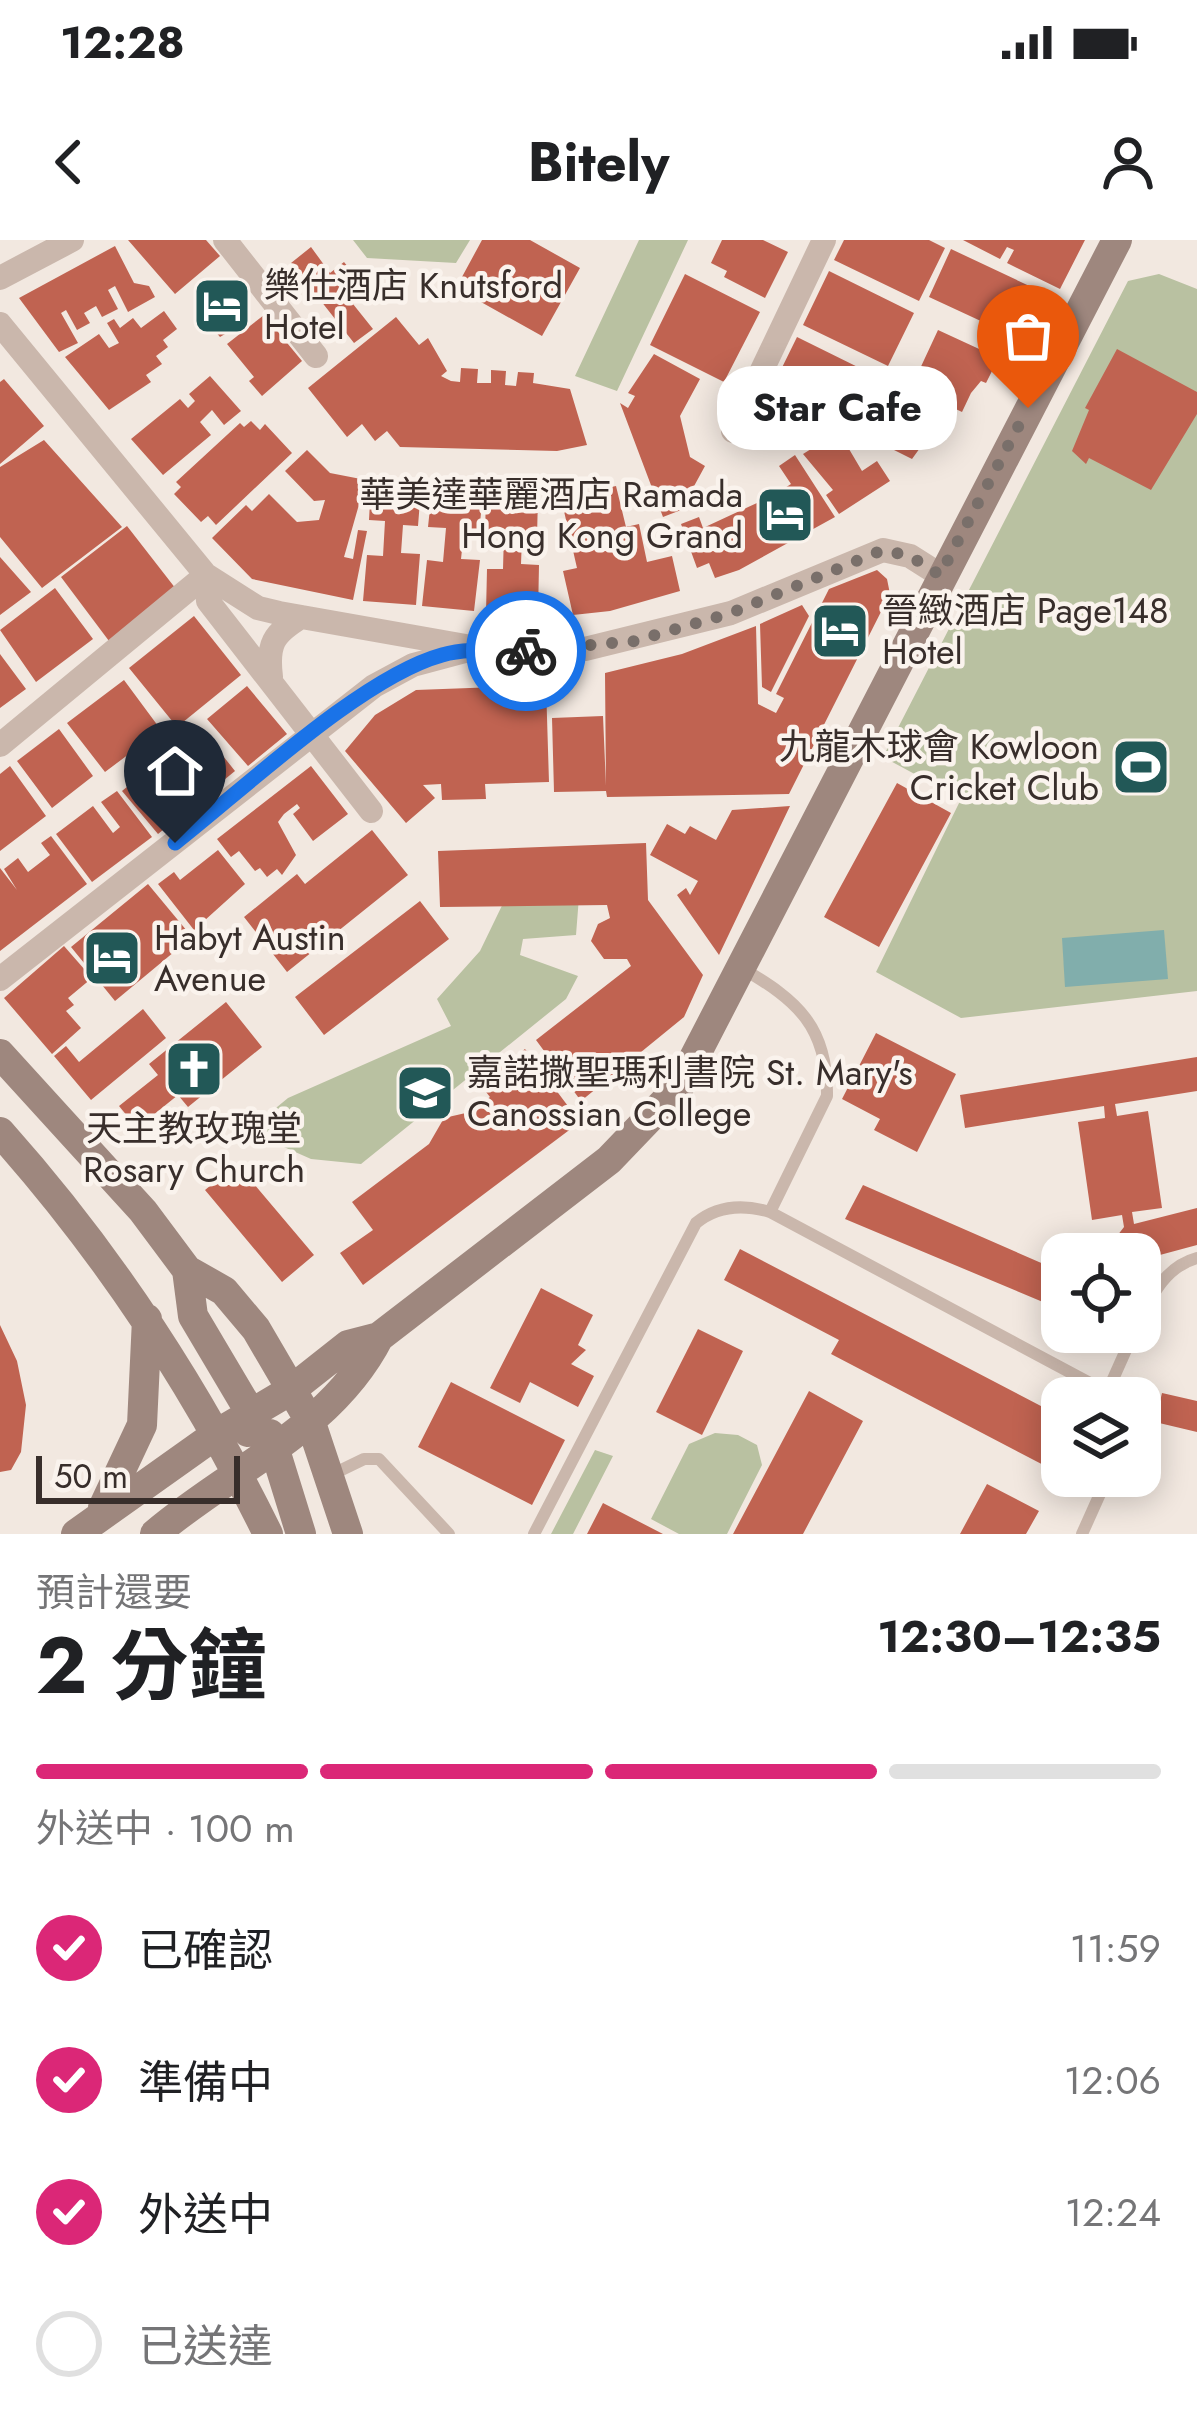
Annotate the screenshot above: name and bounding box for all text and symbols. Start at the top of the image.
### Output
text: 12:28 [60,10,185,75]
text: Bitely [528,123,669,201]
icon: back [36,129,102,195]
icon: person [1095,129,1161,195]
place label: 樂仕酒店 Knutsford Hotel [264,259,563,352]
hotel icon: 樂仕酒店 Knutsford Hotel [191,275,253,337]
pin [977,285,1079,408]
icon: bag [995,303,1061,369]
callout: Star Cafe [716,366,956,450]
text: Star Cafe [752,379,922,436]
place label: 華美達華麗酒店 Ramada Hong Kong Grand [359,468,743,561]
hotel icon: 華美達華麗酒店 Ramada Hong Kong Grand [754,484,816,546]
place label: 晉緻酒店 Page148 Hotel [882,584,1169,677]
courier [466,591,586,711]
hotel icon: 晉緻酒店 Page148 Hotel [809,600,871,662]
icon: bike [493,618,559,684]
pin [124,720,226,843]
place label: 九龍木球會 Kowloon Cricket Club [779,720,1099,813]
sports icon: 九龍木球會 Kowloon Cricket Club [1110,736,1172,798]
icon: home [142,738,208,804]
place label: Habyt Austin Avenue [154,911,346,1004]
hotel icon: Habyt Austin Avenue [81,927,143,989]
church icon: 天主教玫瑰堂 Rosary Church [163,1038,225,1100]
place label: 嘉諾撒聖瑪利書院 St. Mary's Canossian College [467,1046,913,1139]
school or university icon: 嘉諾撒聖瑪利書院 St. Mary's Canossian College [394,1062,456,1124]
place label: 天主教玫瑰堂 Rosary Church [83,1102,305,1195]
map controls [1041,1233,1161,1497]
button: locate [1041,1233,1161,1353]
button: layers [1041,1377,1161,1497]
scale bar [36,1450,240,1503]
text: 50 m [54,1453,128,1500]
text: 預計還要 [36,1564,192,1621]
text: 12:30–12:35 [877,1604,1161,1669]
text: 2 分鐘 [36,1610,267,1722]
text: 外送中 · 100 m [36,1800,295,1857]
icon: check [36,1915,102,1981]
text: 已確認 [138,1918,273,1983]
text: 11:59 [1070,1920,1161,1977]
icon: check [36,2047,102,2113]
text: 準備中 [138,2050,273,2115]
text: 12:06 [1064,2052,1161,2109]
icon: check [36,2179,102,2245]
text: 外送中 [138,2182,273,2247]
text: 12:24 [1065,2184,1161,2241]
text: 已送達 [138,2314,273,2379]

